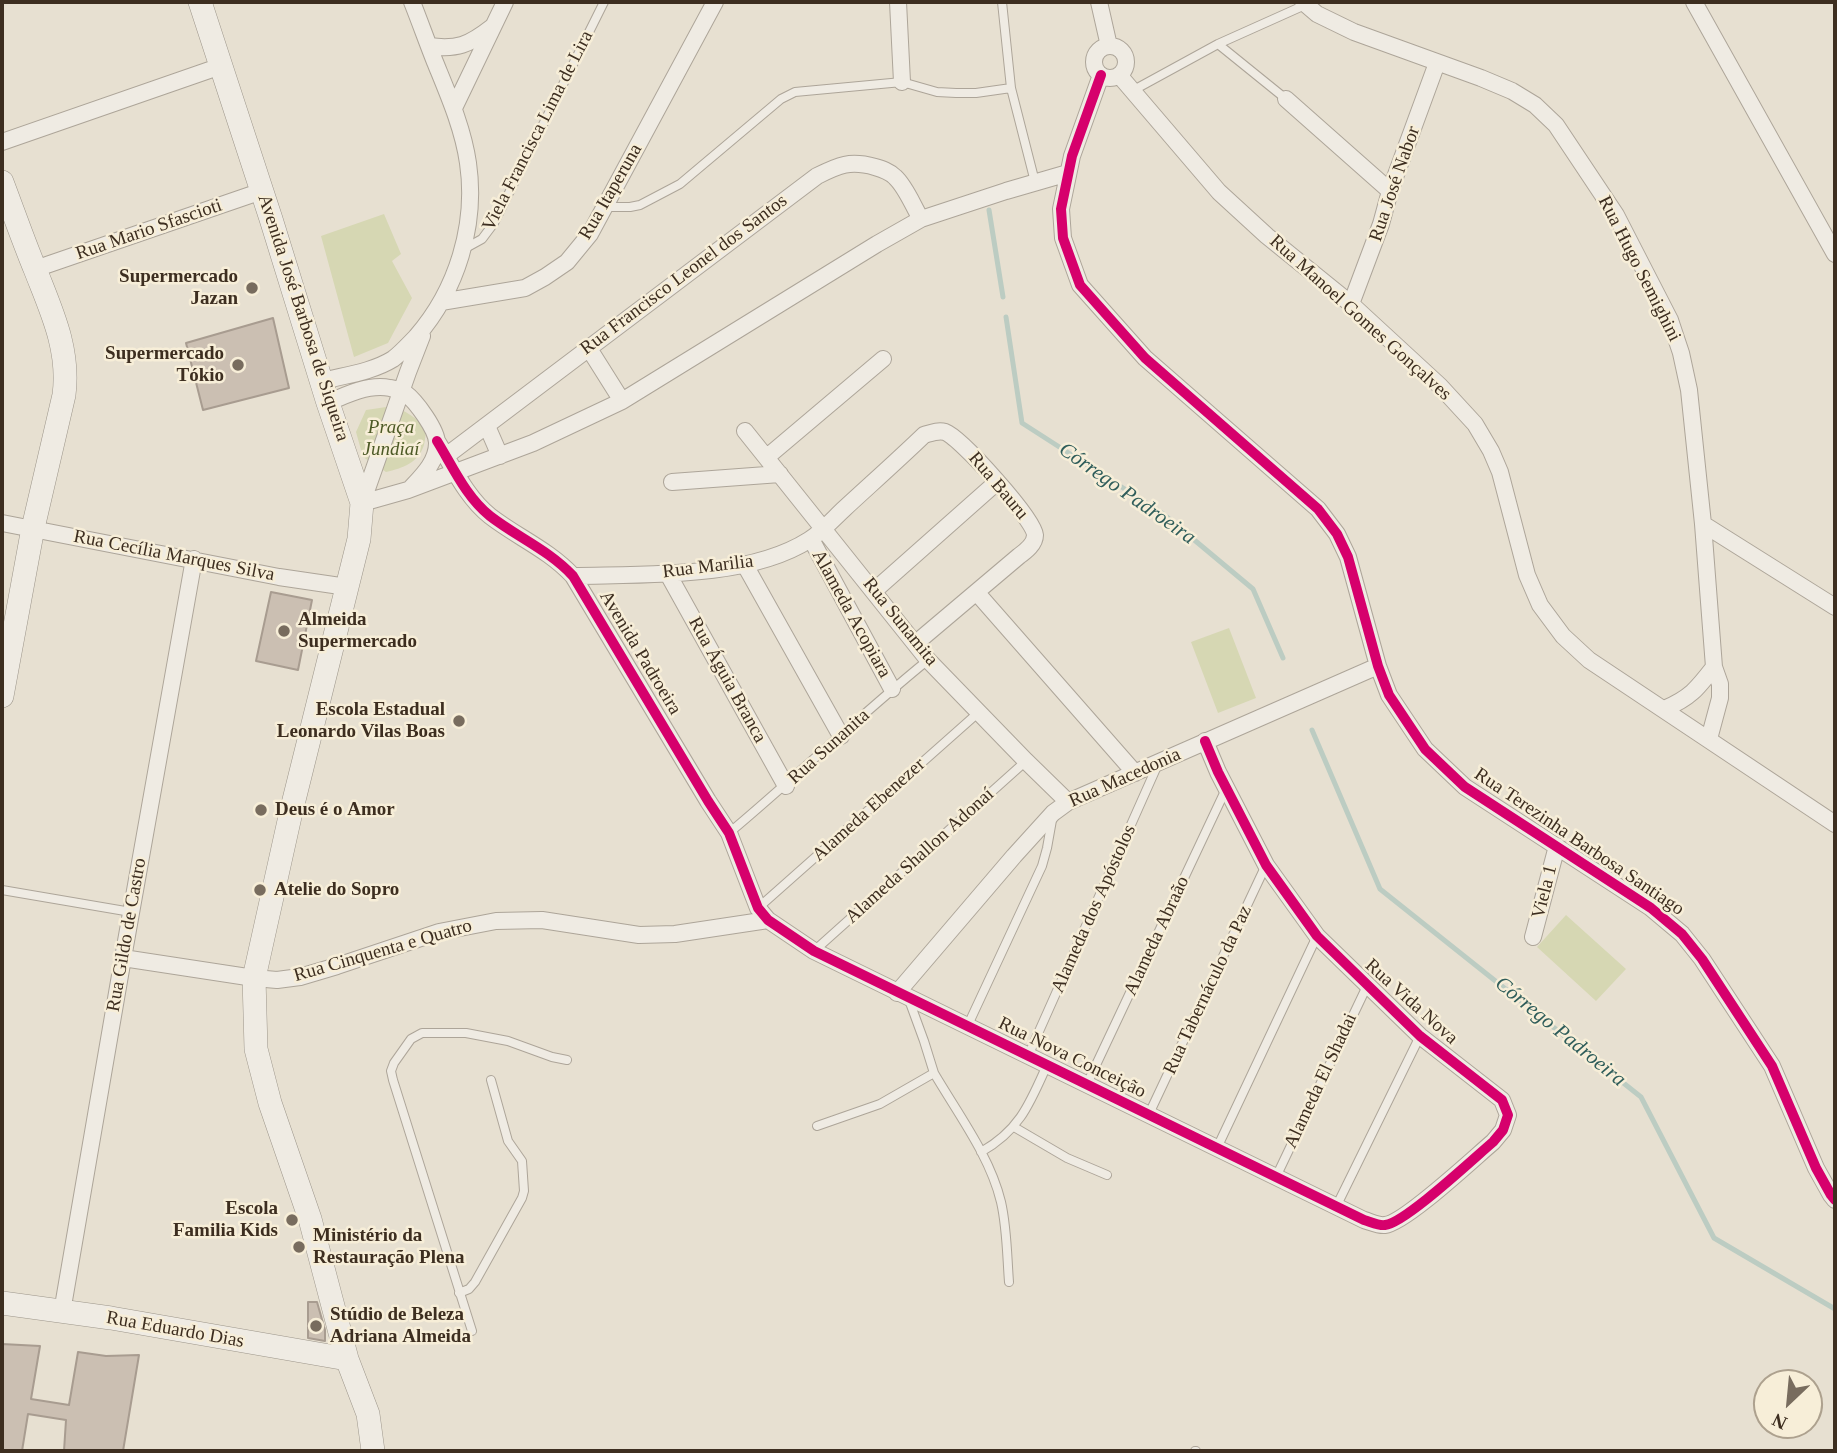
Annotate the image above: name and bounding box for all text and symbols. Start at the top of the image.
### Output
street label: Viela Francisca Lima de Lira [478,27,598,235]
street label: Rua José Nabor [1365,123,1425,245]
street label: Rua Itaperuna [574,140,648,244]
street label: Rua Francisco Leonel dos Santos [576,190,792,360]
street label: Avenida José Barbosa de Siqueira [252,192,354,444]
street label: Rua Hugo Semighini [1592,192,1686,346]
street label: Rua Mario Sfascioti [73,194,225,266]
street label: Rua Manoel Gomes Gonçalves [1264,230,1456,406]
place label: Supermercado Jazan [119,266,238,310]
marker: Supermercado Jazan [244,280,260,296]
place label: Supermercado Tókio [105,343,224,387]
marker: Supermercado Tókio [230,357,246,373]
park label: Praça Jundiaí [363,417,419,461]
water label: Córrego Padroeira [1054,437,1200,551]
street label: Rua Bauru [963,447,1033,525]
street label: Rua Cecília Marques Silva [72,525,276,587]
street label: Alameda Acopiara [806,546,896,682]
street label: Rua Marilia [661,550,755,584]
street label: Rua Sunamita [857,573,943,671]
street label: Avenida Padroeira [594,587,686,719]
place label: Almeida Supermercado [298,609,417,653]
street label: Rua Águia Branca [683,613,771,747]
marker: Almeida Supermercado [276,623,292,639]
place label: Escola Estadual Leonardo Vilas Boas [277,699,445,743]
street label: Rua Sunanita [784,704,874,790]
marker: Escola Estadual Leonardo Vilas Boas [451,713,467,729]
street label: Rua Macedonia [1066,743,1184,813]
street label: Alameda Ebenezer [808,753,930,867]
street label: Rua Terezinha Barbosa Santiago [1470,763,1688,921]
street label: Alameda Shallon Adonaí [841,783,999,929]
place label: Deus é o Amor [275,799,395,821]
marker: Deus é o Amor [253,802,269,818]
street label: Alameda dos Apóstolos [1047,821,1141,997]
street label: Rua Gildo de Castro [102,856,152,1014]
street label: Viela 1 [1527,863,1563,921]
street label: Alameda Abraão [1119,873,1195,999]
place label: Atelie do Sopro [274,879,399,901]
marker: Atelie do Sopro [252,882,268,898]
street label: Rua Tabernáculo da Paz [1159,902,1257,1078]
street label: Rua Cinquenta e Quatro [291,915,475,987]
street label: Rua Vida Nova [1360,954,1462,1050]
water label: Córrego Padroeira [1489,971,1631,1093]
street label: Alameda El Shadai [1280,1010,1362,1152]
street label: Rua Nova Conceição [994,1012,1150,1104]
place label: Escola Familia Kids [173,1198,278,1242]
marker: Escola Familia Kids [284,1212,300,1228]
place label: Ministério da Restauração Plena [313,1225,464,1269]
marker: Ministério da Restauração Plena [291,1239,307,1255]
place label: Stúdio de Beleza Adriana Almeida [330,1304,471,1348]
street label: Rua Eduardo Dias [104,1307,246,1353]
marker: Stúdio de Beleza Adriana Almeida [308,1318,324,1334]
north arrow [1753,1369,1823,1439]
text: N [1769,1409,1790,1434]

